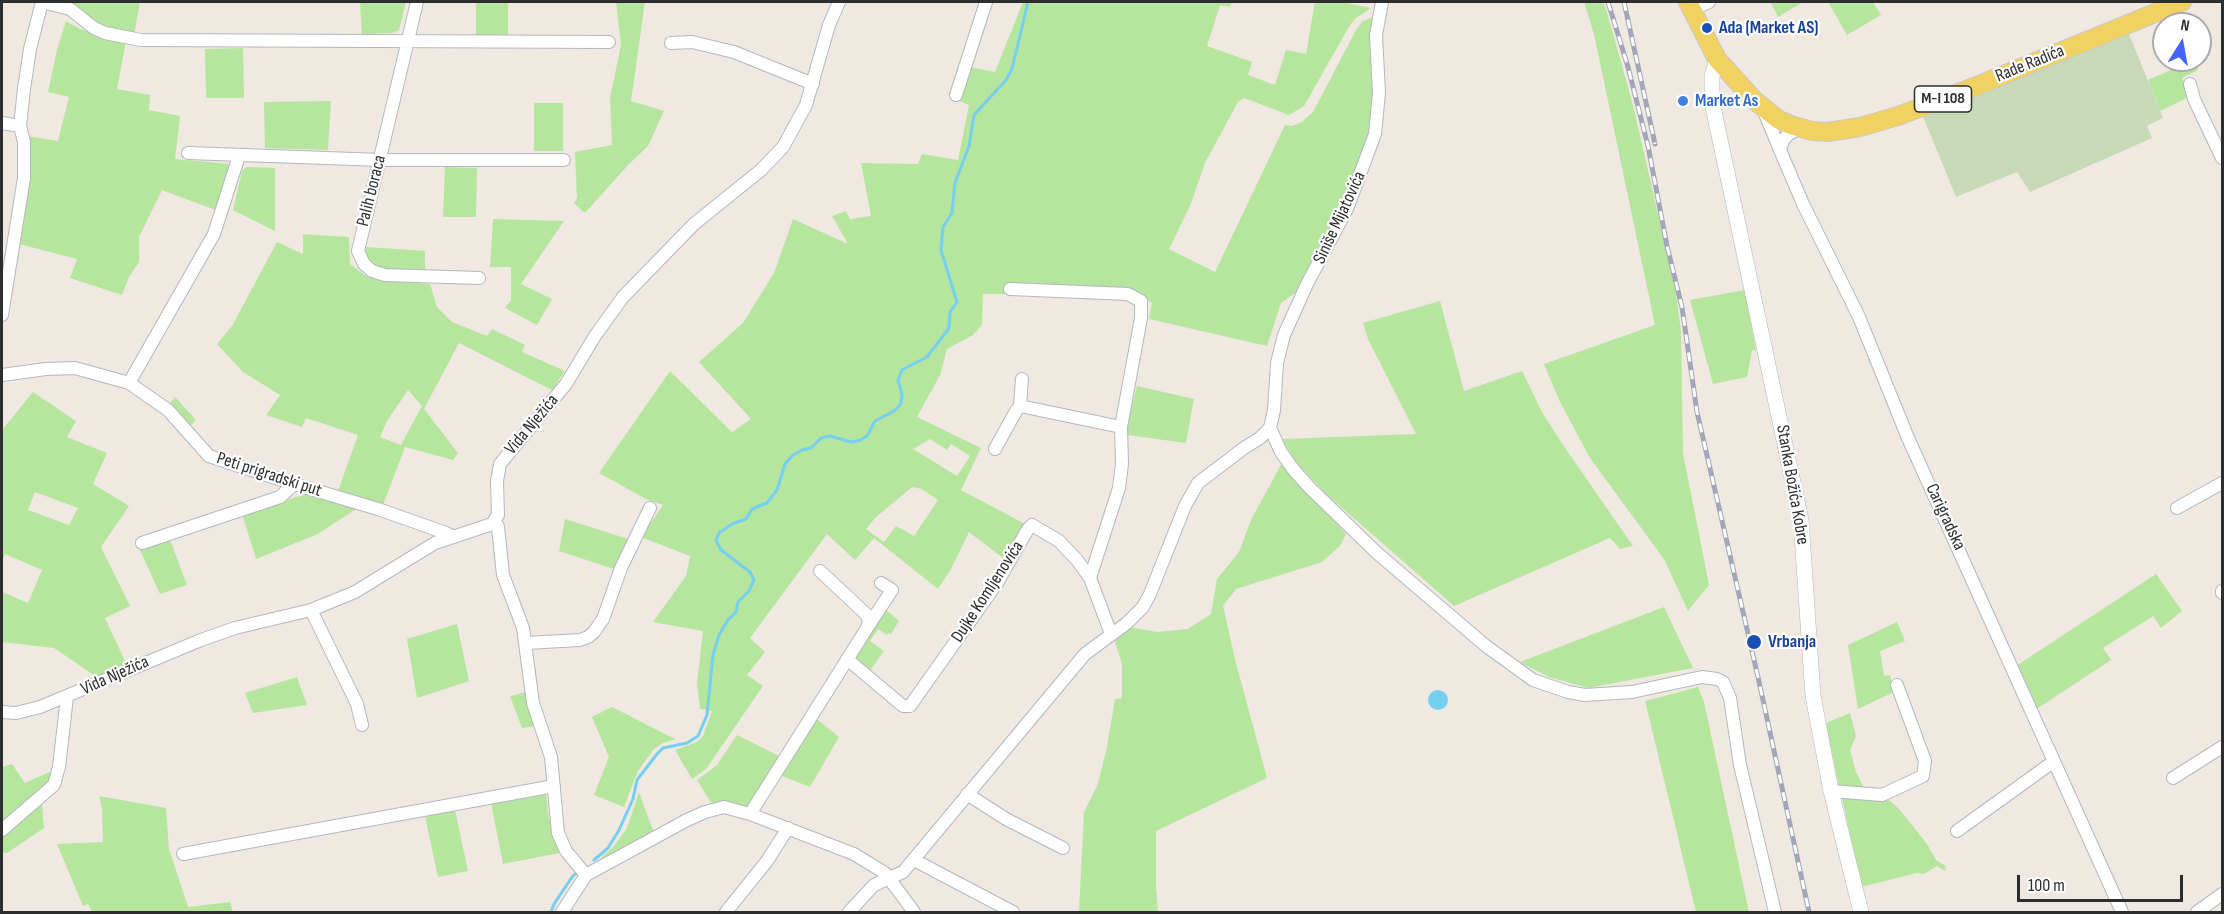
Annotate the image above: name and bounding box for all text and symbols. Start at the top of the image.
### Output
north arrow [2152,12,2212,72]
text: N [2179,16,2191,36]
place label: Ada (Market AS) [1719,17,1818,39]
marker: Ada (Market AS) [1700,21,1714,35]
street label: Rade Radića [1992,40,2068,88]
road number: M-I 108 [1914,86,1972,112]
place label: Market As [1695,90,1759,112]
marker: Market As [1676,94,1690,108]
street label: Palih boraca [353,153,391,229]
street label: Siniše Mijatovića [1309,168,1371,268]
street label: Vida Nježića [501,390,563,460]
street label: Stanka Božića Kobre [1771,423,1813,547]
street label: Peti prigradski put [214,448,324,502]
street label: Carigradska [1920,480,1970,554]
street label: Dujke Komljenovića [947,537,1029,647]
place label: Vrbanja [1768,631,1816,653]
marker: Vrbanja [1745,633,1763,651]
street label: Vida Nježića [78,651,152,701]
scale bar [2020,863,2186,901]
text: 100 m [2028,875,2065,896]

